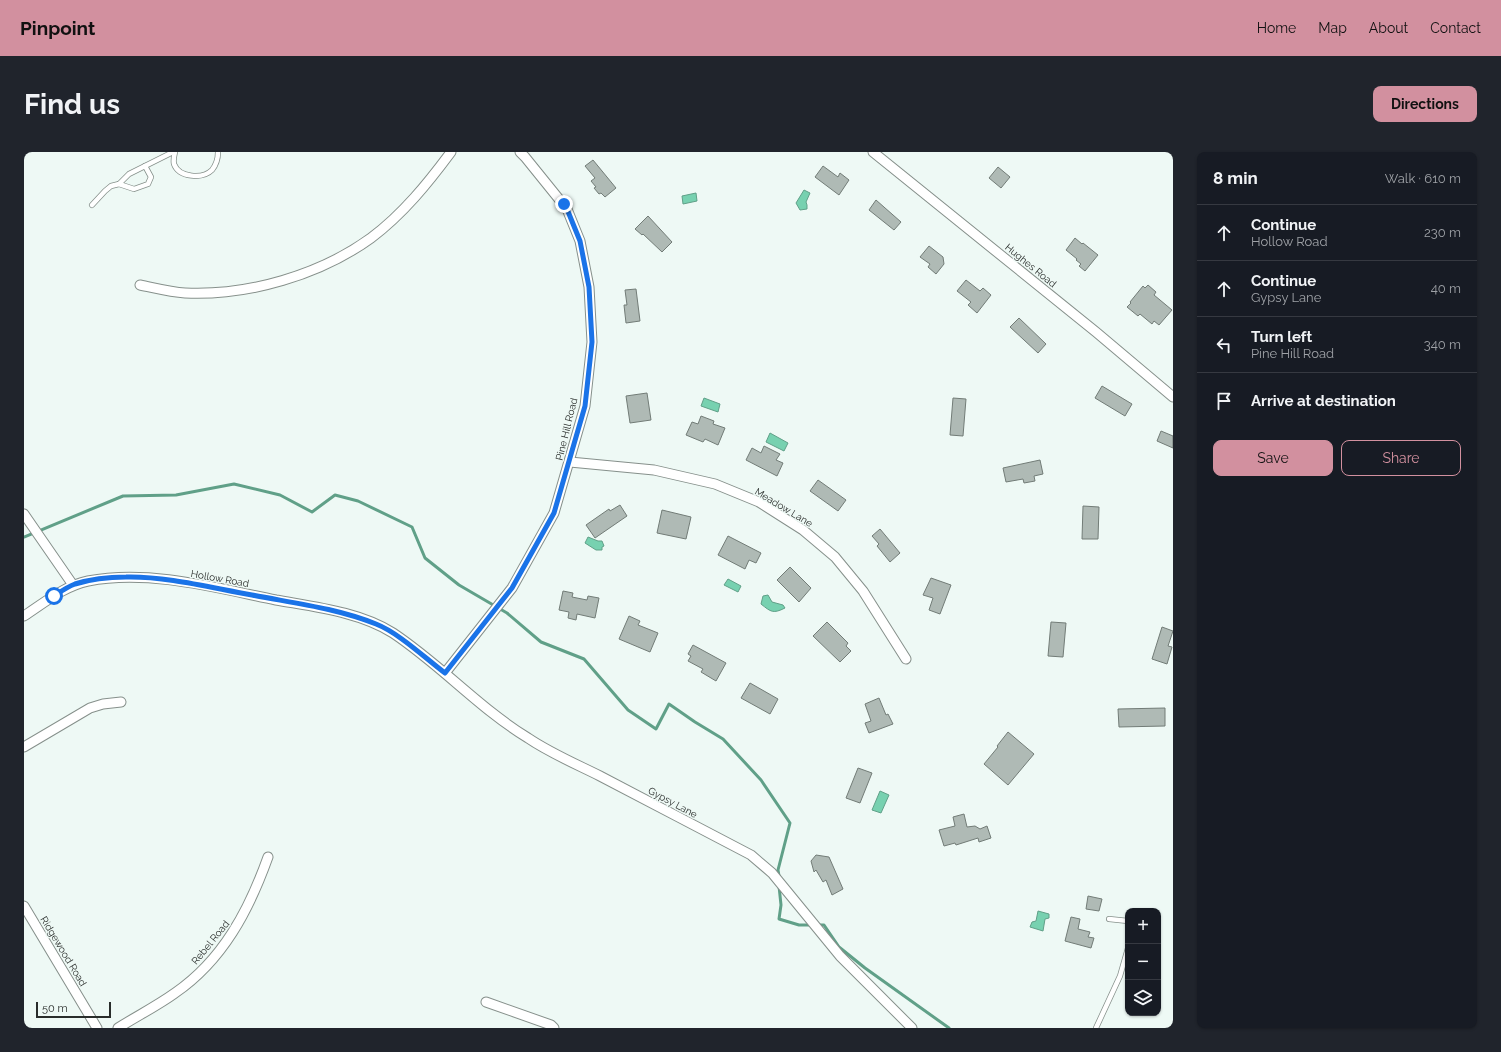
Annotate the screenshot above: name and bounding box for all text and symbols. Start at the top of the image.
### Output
text: Pinpoint [20,17,95,39]
text: Home [1257,20,1296,36]
text: Map [1318,20,1347,36]
text: About [1369,20,1408,36]
text: Contact [1430,20,1481,36]
button: Directions [1373,86,1477,122]
text: Find us [24,88,120,121]
text: 8 min [1213,168,1258,188]
text: Walk · 610 m [1385,171,1461,186]
route end [555,195,573,213]
text: Continue [1251,216,1316,234]
icon: ahead [1213,222,1235,244]
text: 230 m [1424,225,1461,240]
text: Hollow Road [1251,234,1328,249]
street label: Hughes Road [1003,241,1058,289]
text: Continue [1251,272,1316,290]
icon: ahead [1213,278,1235,300]
text: 40 m [1431,281,1461,296]
text: Gypsy Lane [1251,290,1321,305]
text: Turn left [1251,328,1312,346]
icon: left [1213,334,1235,356]
text: 340 m [1424,337,1461,352]
text: Pine Hill Road [1251,346,1334,361]
icon: arrive [1213,390,1235,412]
text: Arrive at destination [1251,392,1396,410]
street label: Pine Hill Road [553,397,580,461]
button: Save [1213,440,1333,476]
button: Share [1341,440,1461,476]
street label: Meadow Lane [753,486,815,529]
street label: Hollow Road [190,568,250,589]
route start [45,587,63,605]
street label: Gypsy Lane [646,785,699,820]
map controls [1125,908,1161,1016]
button: + [1125,908,1161,944]
street label: Ridgewood Road [38,914,89,988]
street label: Rebel Road [189,918,231,966]
button: − [1125,944,1161,980]
button: layers [1125,980,1161,1016]
scale bar [36,1000,111,1019]
text: 50 m [42,1002,68,1015]

